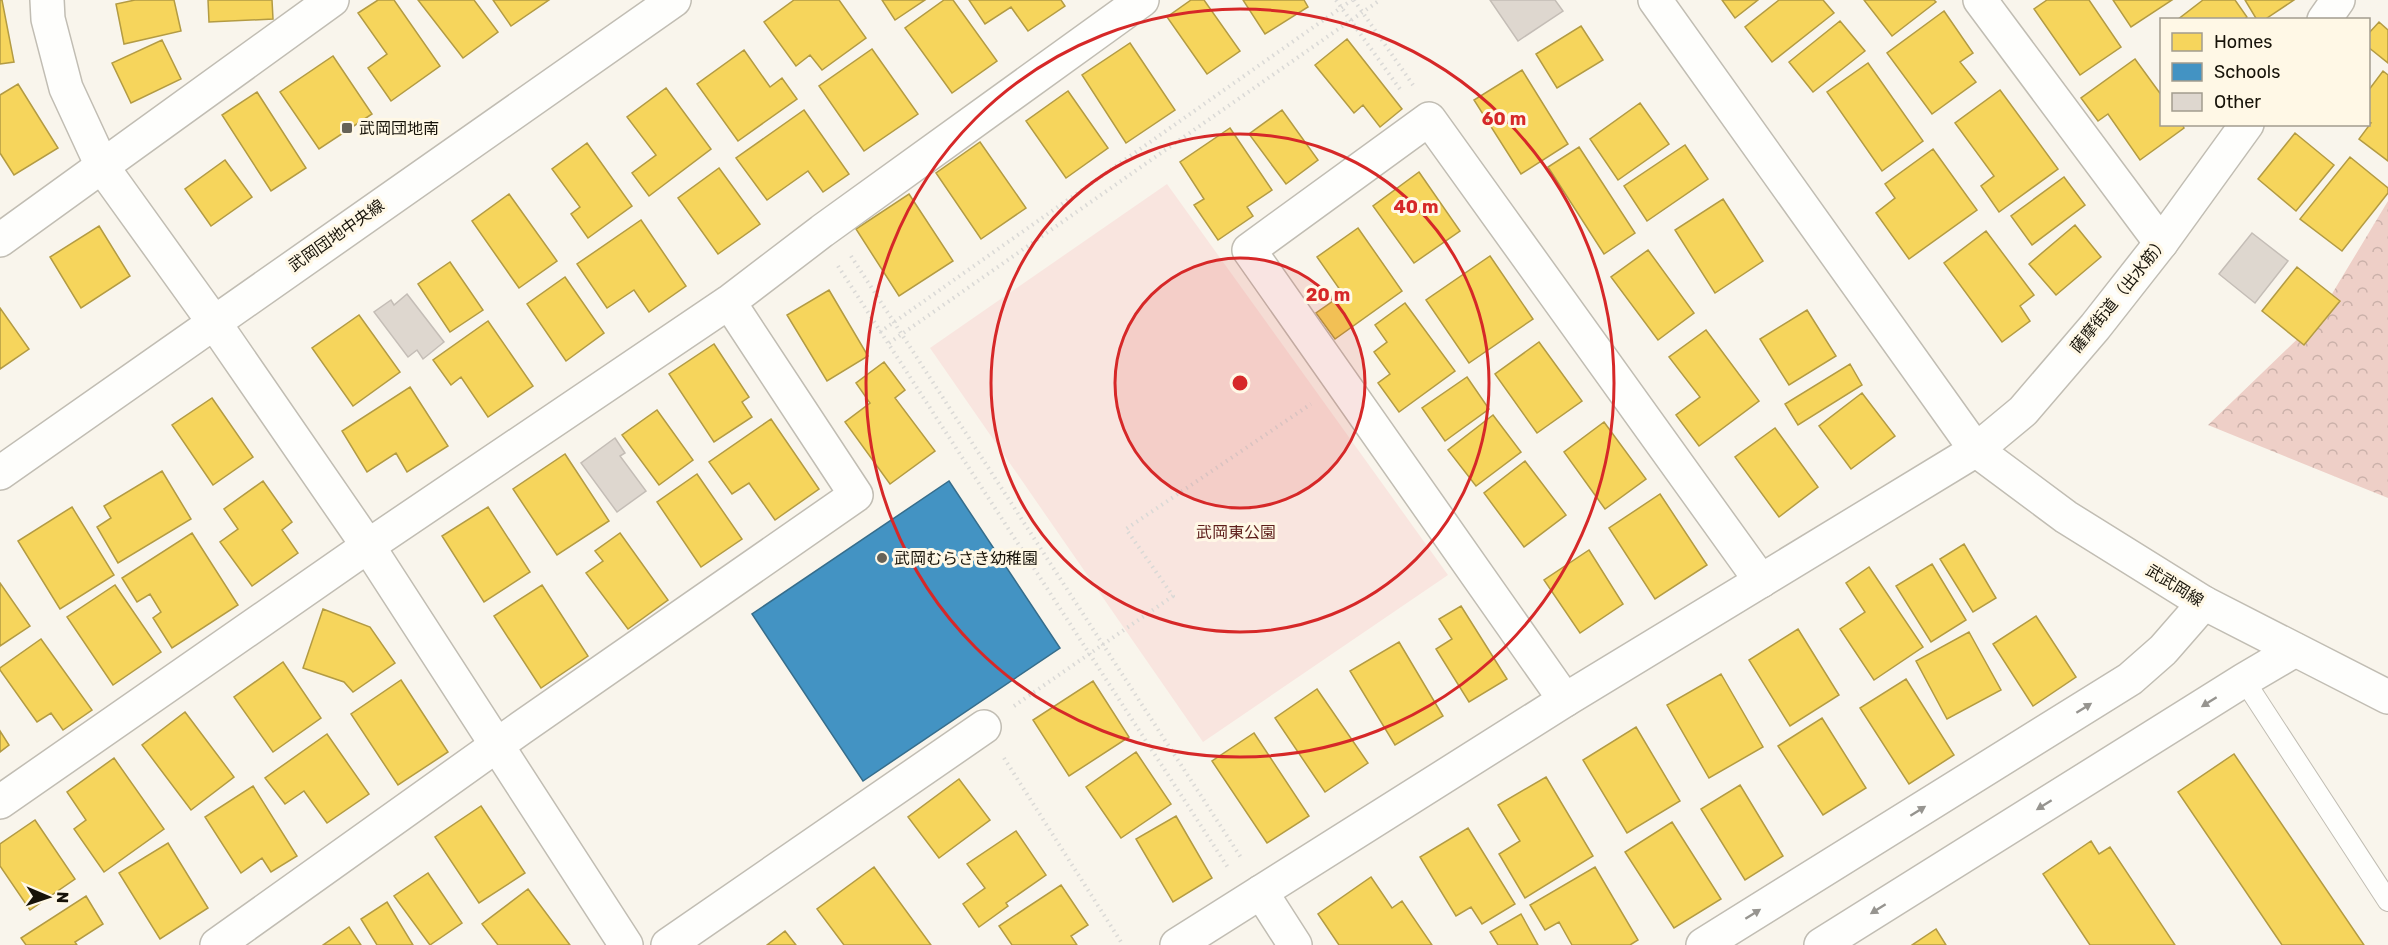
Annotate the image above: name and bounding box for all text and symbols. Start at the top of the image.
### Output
legend [2160,18,2370,126]
text: Homes [2214,31,2272,53]
text: Schools [2214,61,2280,83]
text: Other [2214,91,2261,113]
text: 60 m [1482,108,1526,130]
place label: 武岡団地南 [359,119,439,138]
marker: 武岡団地南 [340,121,354,135]
street label: 武岡団地中央線 [285,196,388,275]
text: 40 m [1394,196,1438,218]
street label: 薩摩街道（出水筋） [2067,232,2172,356]
text: 20 m [1306,284,1350,306]
centre of rings [1230,373,1250,393]
park label: 武岡東公園 [1196,523,1276,542]
place label: 武岡むらさき幼稚園 [894,549,1038,568]
marker: 武岡むらさき幼稚園 [875,551,889,565]
street label: 武武岡線 [2143,560,2207,610]
one-way arrow [2201,696,2217,707]
one-way arrow [2076,702,2092,713]
one-way arrow [2035,800,2052,811]
one-way arrow [1910,805,1927,816]
north arrow [18,867,78,927]
text: N [53,891,72,904]
one-way arrow [1870,903,1887,914]
one-way arrow [1745,909,1761,920]

